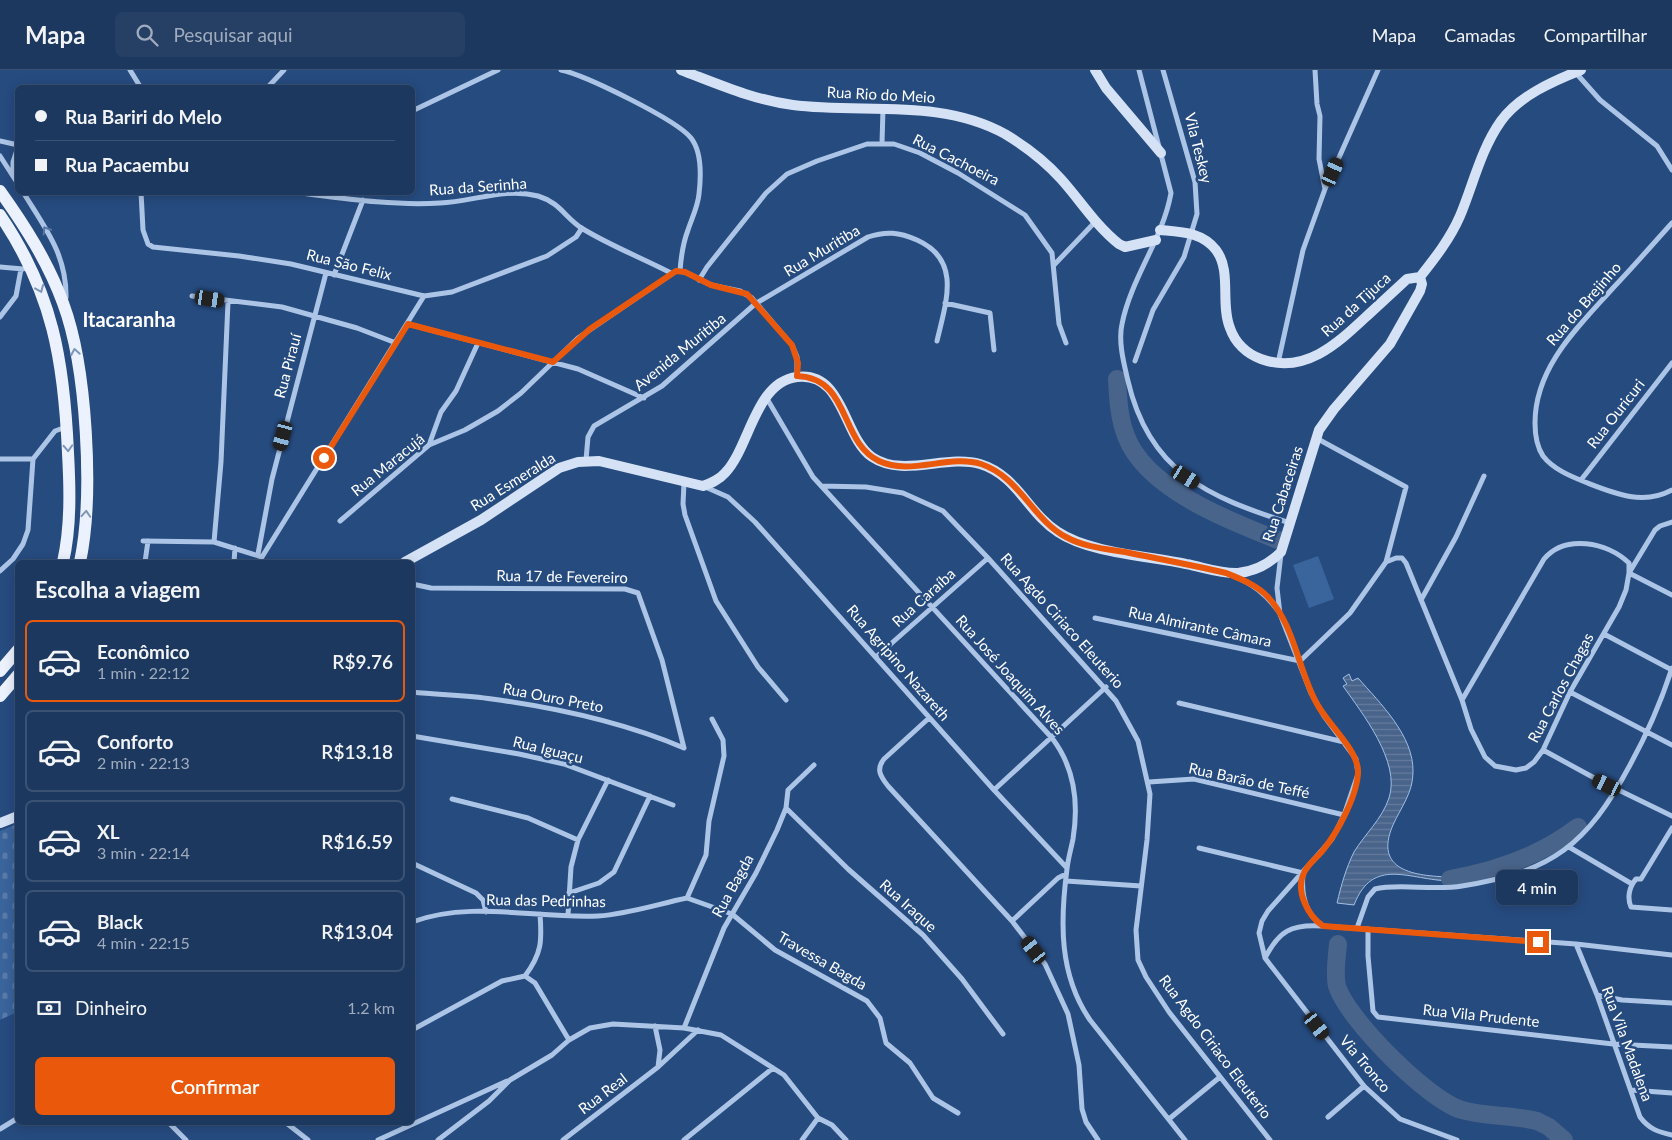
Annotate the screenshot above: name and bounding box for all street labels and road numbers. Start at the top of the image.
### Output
street label: Rua Rio do Meio [826,82,936,106]
street label: Vila Teskey [1182,111,1217,185]
street label: Rua Cachoeira [910,130,1003,189]
street label: Rua da Serinha [429,174,527,198]
street label: Rua Muritiba [780,221,863,280]
street label: Rua São Felix [305,245,394,283]
street label: Rua do Brejinho [1542,258,1624,349]
street label: Rua da Tijuca [1317,268,1394,340]
street label: Avenida Muritiba [630,309,729,394]
street label: Rua Pirauí [270,330,305,400]
street label: Rua Ouricuri [1583,375,1648,451]
street label: Rua Maracujá [347,429,428,499]
street label: Rua Cabaceiras [1258,443,1306,544]
street label: Rua Esmeralda [467,448,558,514]
street label: Rua Agdo Ciriaco Eleuterio [997,549,1128,692]
street label: Rua Caraíba [888,564,959,630]
street label: Rua 17 de Fevereiro [496,566,628,586]
street label: Rua Agripino Nazareth [844,601,954,724]
street label: Rua Almirante Câmara [1127,602,1274,650]
street label: Rua José Joaquim Alves [952,611,1069,738]
street label: Rua Carlos Chagas [1524,630,1597,745]
street label: Rua Ouro Preto [501,678,605,716]
street label: Rua Iguaçu [511,732,585,766]
street label: Rua Barão de Teffé [1187,758,1311,802]
street label: Rua Bagda [707,851,757,920]
street label: Rua Iraque [877,875,941,936]
street label: Rua das Pedrinhas [486,890,606,910]
street label: Travessa Bagda [775,927,870,993]
street label: Rua Agdo Ciriaco Eleuterio [1156,971,1276,1122]
street label: Rua Vila Madalena [1599,984,1657,1104]
street label: Rua Vila Prudente [1422,1000,1540,1030]
street label: Via Tronco [1337,1031,1395,1096]
street label: Rua Real [574,1069,630,1117]

